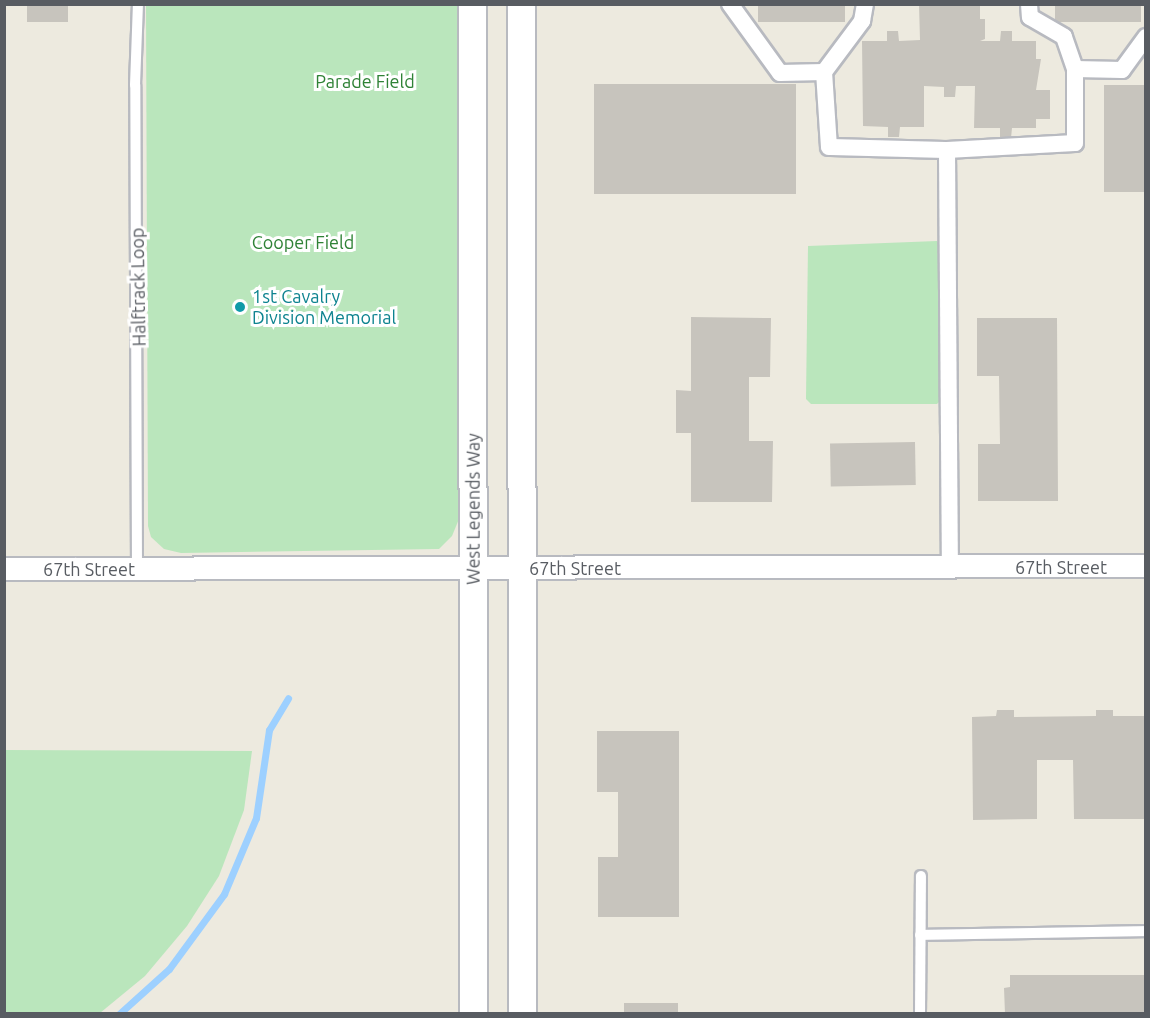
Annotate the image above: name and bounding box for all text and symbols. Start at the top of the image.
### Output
park label: Parade Field [315,70,415,92]
street label: Halftrack Loop [126,227,150,347]
park label: Cooper Field [252,231,354,253]
place label: 1st Cavalry Division Memorial [252,286,396,328]
marker: 1st Cavalry Division Memorial [233,300,247,314]
street label: West Legends Way [462,433,484,585]
street label: 67th Street [1015,556,1107,578]
street label: 67th Street [529,557,621,579]
street label: 67th Street [43,558,135,580]

